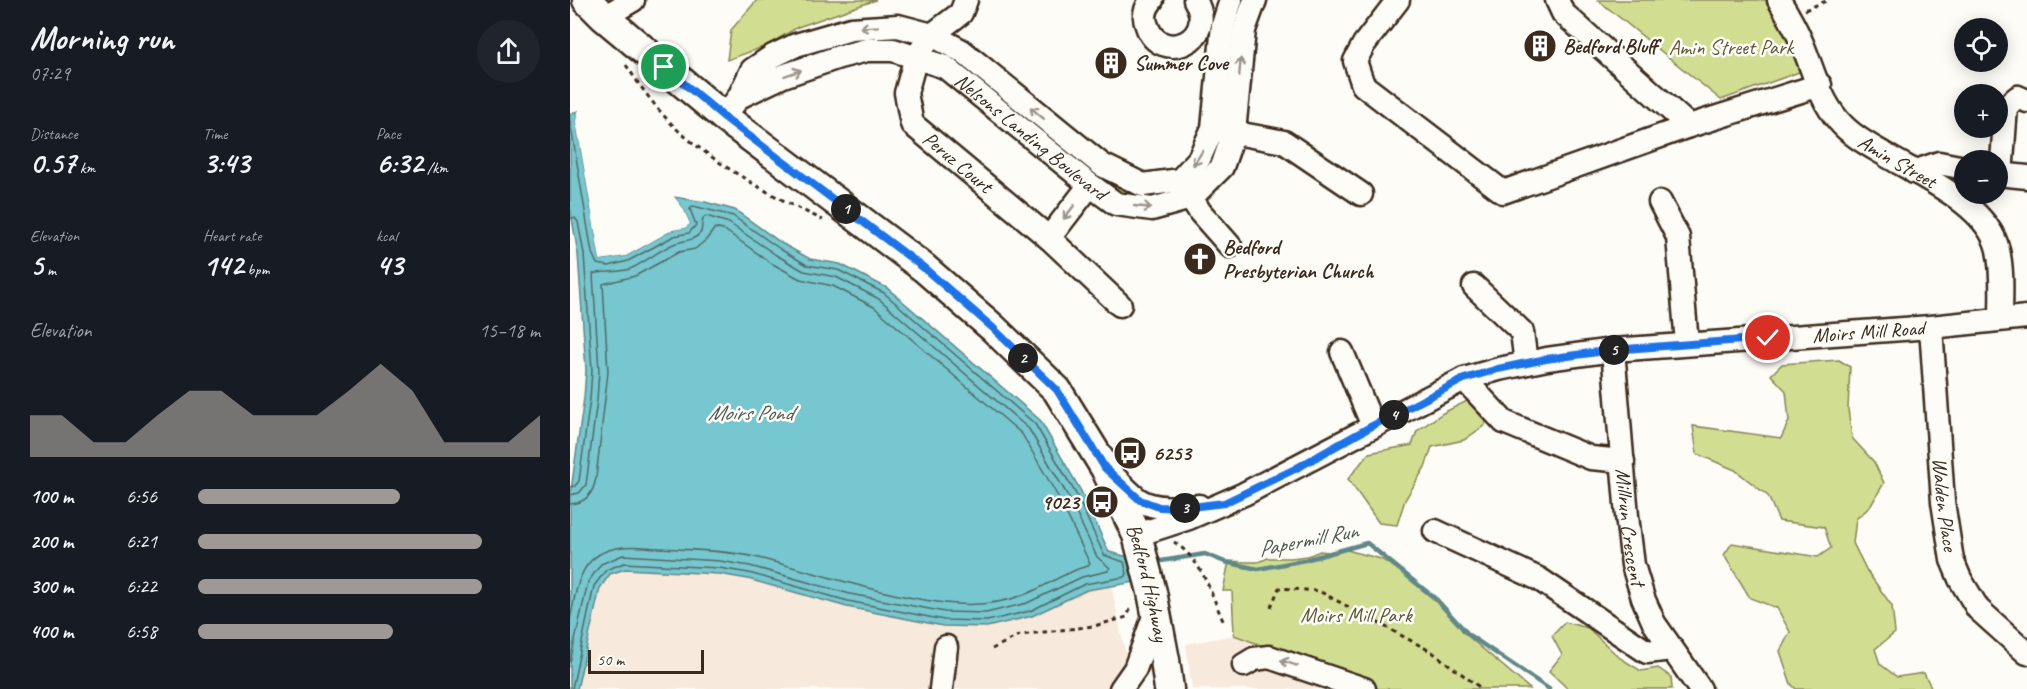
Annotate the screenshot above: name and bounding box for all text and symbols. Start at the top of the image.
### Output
text: Morning run [30,17,174,59]
map controls [1954,18,2008,204]
button: locate [1954,18,2008,72]
button: share [477,20,540,83]
one-way arrow [860,22,880,33]
building icon: Bedford Bluff [1522,28,1558,64]
place label: Bedford Bluff [1563,33,1662,59]
park label: Amin Street Park [1669,34,1796,60]
pin [638,41,689,92]
building icon: Summer Cove [1093,45,1129,81]
icon: arrive [647,50,680,83]
place label: Summer Cove [1134,50,1230,76]
one-way arrow [1235,58,1246,78]
text: 07:29 [30,61,70,86]
one-way arrow [783,67,802,78]
street label: Nelsons Landing Boulevard [949,67,1114,208]
button: + [1954,84,2008,138]
one-way arrow [1030,106,1045,120]
text: Distance [30,124,78,144]
text: Time [203,124,227,144]
text: Pace [376,124,401,144]
street label: Peruz Court [918,126,1000,200]
street label: Amin Street [1853,129,1943,195]
text: 0.57 [30,144,76,182]
text: 3:43 [203,144,249,182]
text: 6:32 [376,144,423,182]
one-way arrow [1191,149,1204,166]
button: − [1954,150,2008,204]
text: km [76,158,95,178]
text: /km [423,158,448,178]
pin: 1 [831,194,861,224]
text: 1 [842,199,850,219]
one-way arrow [1133,202,1152,213]
one-way arrow [1063,203,1076,219]
text: Elevation [30,226,79,246]
text: Heart rate [203,226,261,246]
text: kcal [376,226,397,246]
place label: Bedford Presbyterian Church [1223,234,1375,284]
church icon: Bedford Presbyterian Church [1182,241,1218,277]
text: 5 [30,246,43,284]
text: 142 [203,246,244,284]
text: 43 [376,246,403,284]
text: m [43,260,56,280]
text: bpm [244,260,269,280]
pin [1742,312,1793,363]
street label: Moirs Mill Road [1812,314,1929,349]
text: Elevation [30,318,92,343]
text: 15–18 m [479,318,540,343]
icon: check [1751,321,1784,354]
pin: 5 [1599,335,1629,365]
text: 5 [1611,340,1617,360]
pin: 2 [1008,343,1038,373]
text: 2 [1019,348,1027,368]
water label: Moirs Pond [708,399,799,427]
pin: 4 [1379,400,1409,430]
text: 4 [1390,405,1398,425]
bus stop icon: 6253 [1112,435,1148,471]
place label: 6253 [1153,440,1193,466]
street label: Walden Place [1927,457,1964,555]
street label: Millrun Crescent [1610,467,1652,592]
text: 100 m [30,484,73,509]
text: 6:56 [126,484,157,509]
bus stop icon: 9023 [1084,484,1120,520]
place label: 9023 [1041,489,1082,515]
pin: 3 [1170,493,1200,523]
text: 3 [1181,498,1189,518]
water label: Papermill Run [1256,516,1362,563]
street label: Bedford Highway [1120,519,1175,645]
text: 200 m [30,529,73,554]
text: 6:21 [126,529,157,554]
text: 300 m [30,574,73,599]
text: 6:22 [126,574,157,599]
park label: Moirs Mill Park [1300,602,1413,628]
text: 400 m [30,619,73,644]
text: 6:58 [126,619,157,644]
scale bar [588,647,704,674]
text: 50 m [597,650,624,670]
one-way arrow [1280,657,1299,668]

